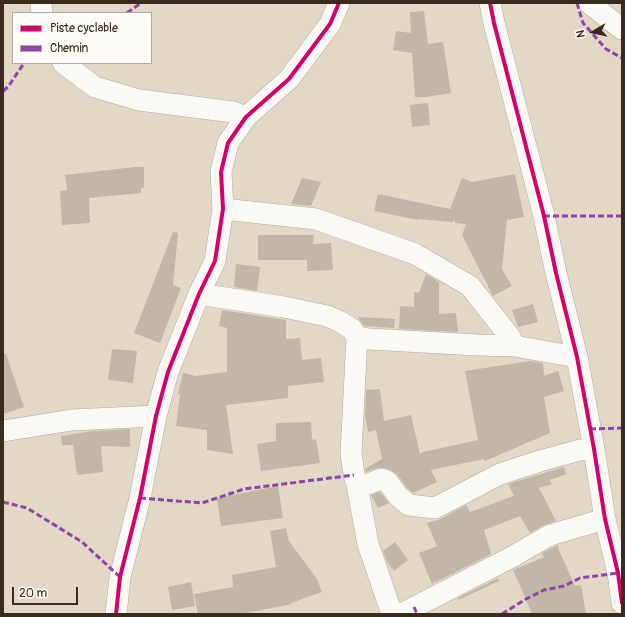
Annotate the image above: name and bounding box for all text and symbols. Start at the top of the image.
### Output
legend [12,12,152,64]
north arrow [573,12,613,52]
text: Piste cyclable [50,21,118,36]
text: N [574,29,588,39]
text: Chemin [50,41,88,56]
scale bar [14,579,80,605]
text: 20 m [19,586,47,601]

